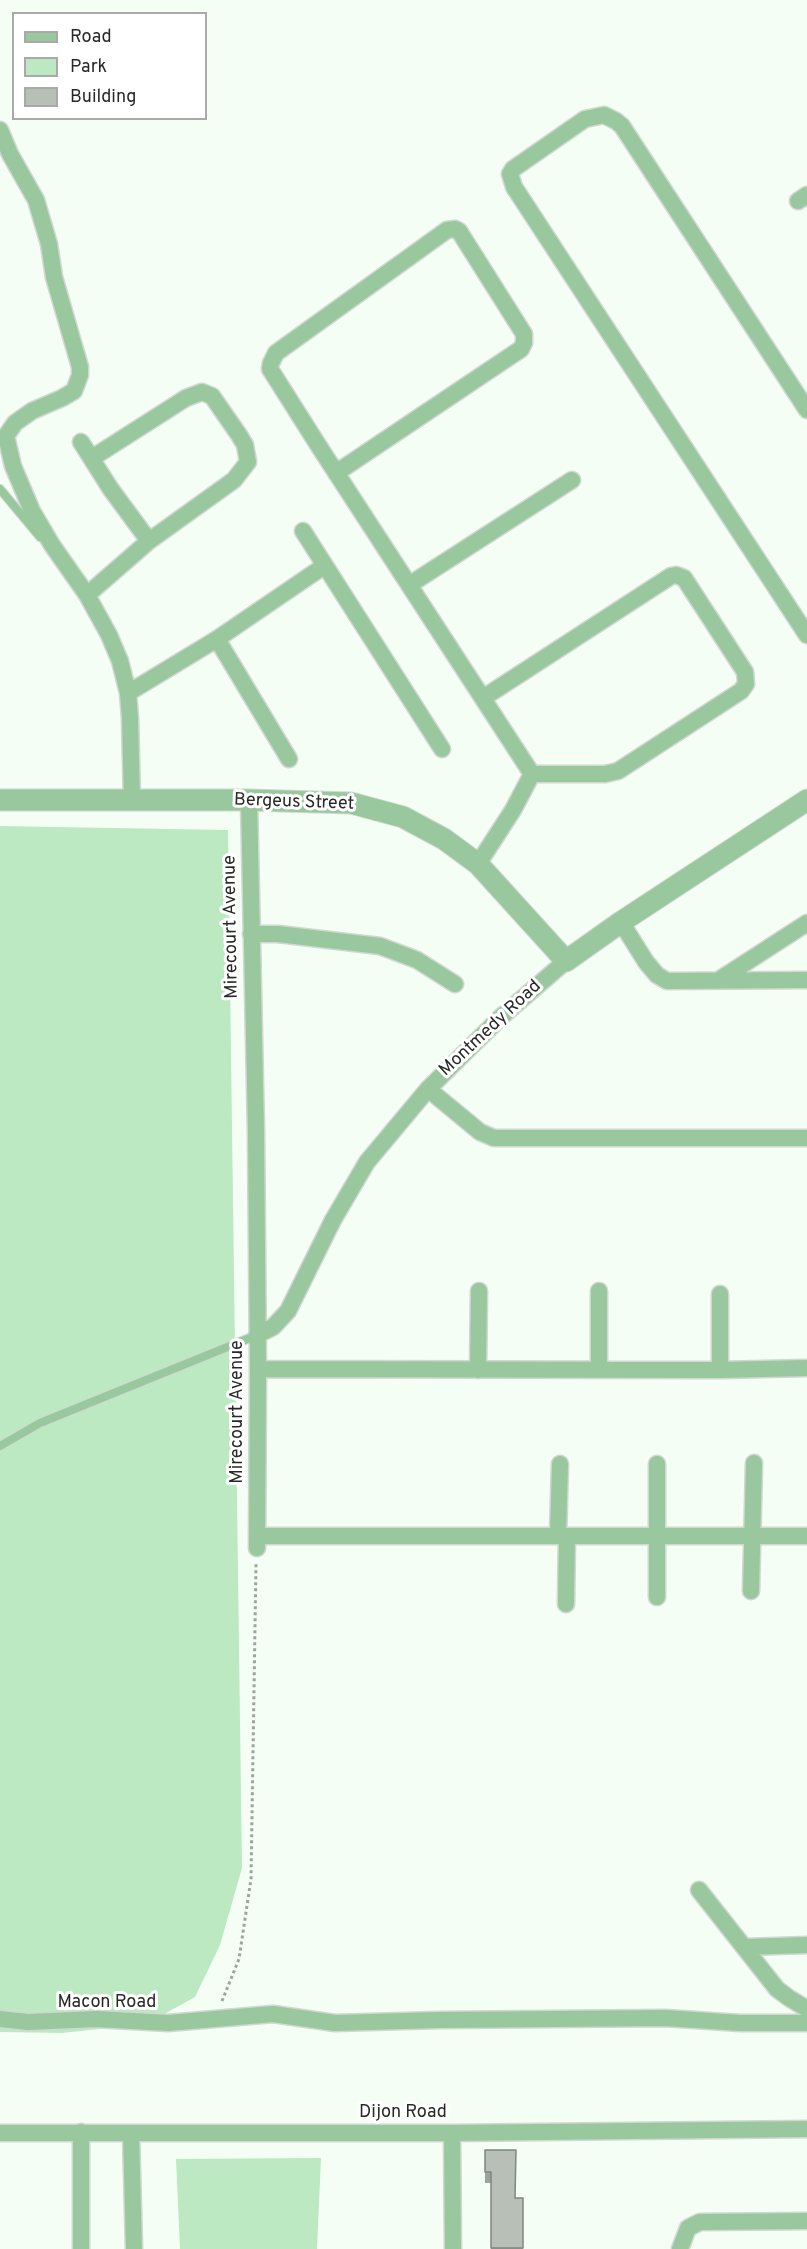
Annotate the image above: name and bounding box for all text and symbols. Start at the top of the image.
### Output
legend [12,12,207,120]
text: Road [70,26,112,49]
text: Park [70,56,107,79]
text: Building [70,86,136,109]
street label: Bergeus Street [233,790,355,816]
street label: Mirecourt Avenue [220,855,244,999]
street label: Montmedy Road [436,976,546,1082]
street label: Mirecourt Avenue [227,1340,249,1484]
street label: Macon Road [58,1992,156,2014]
street label: Dijon Road [359,2102,447,2124]

